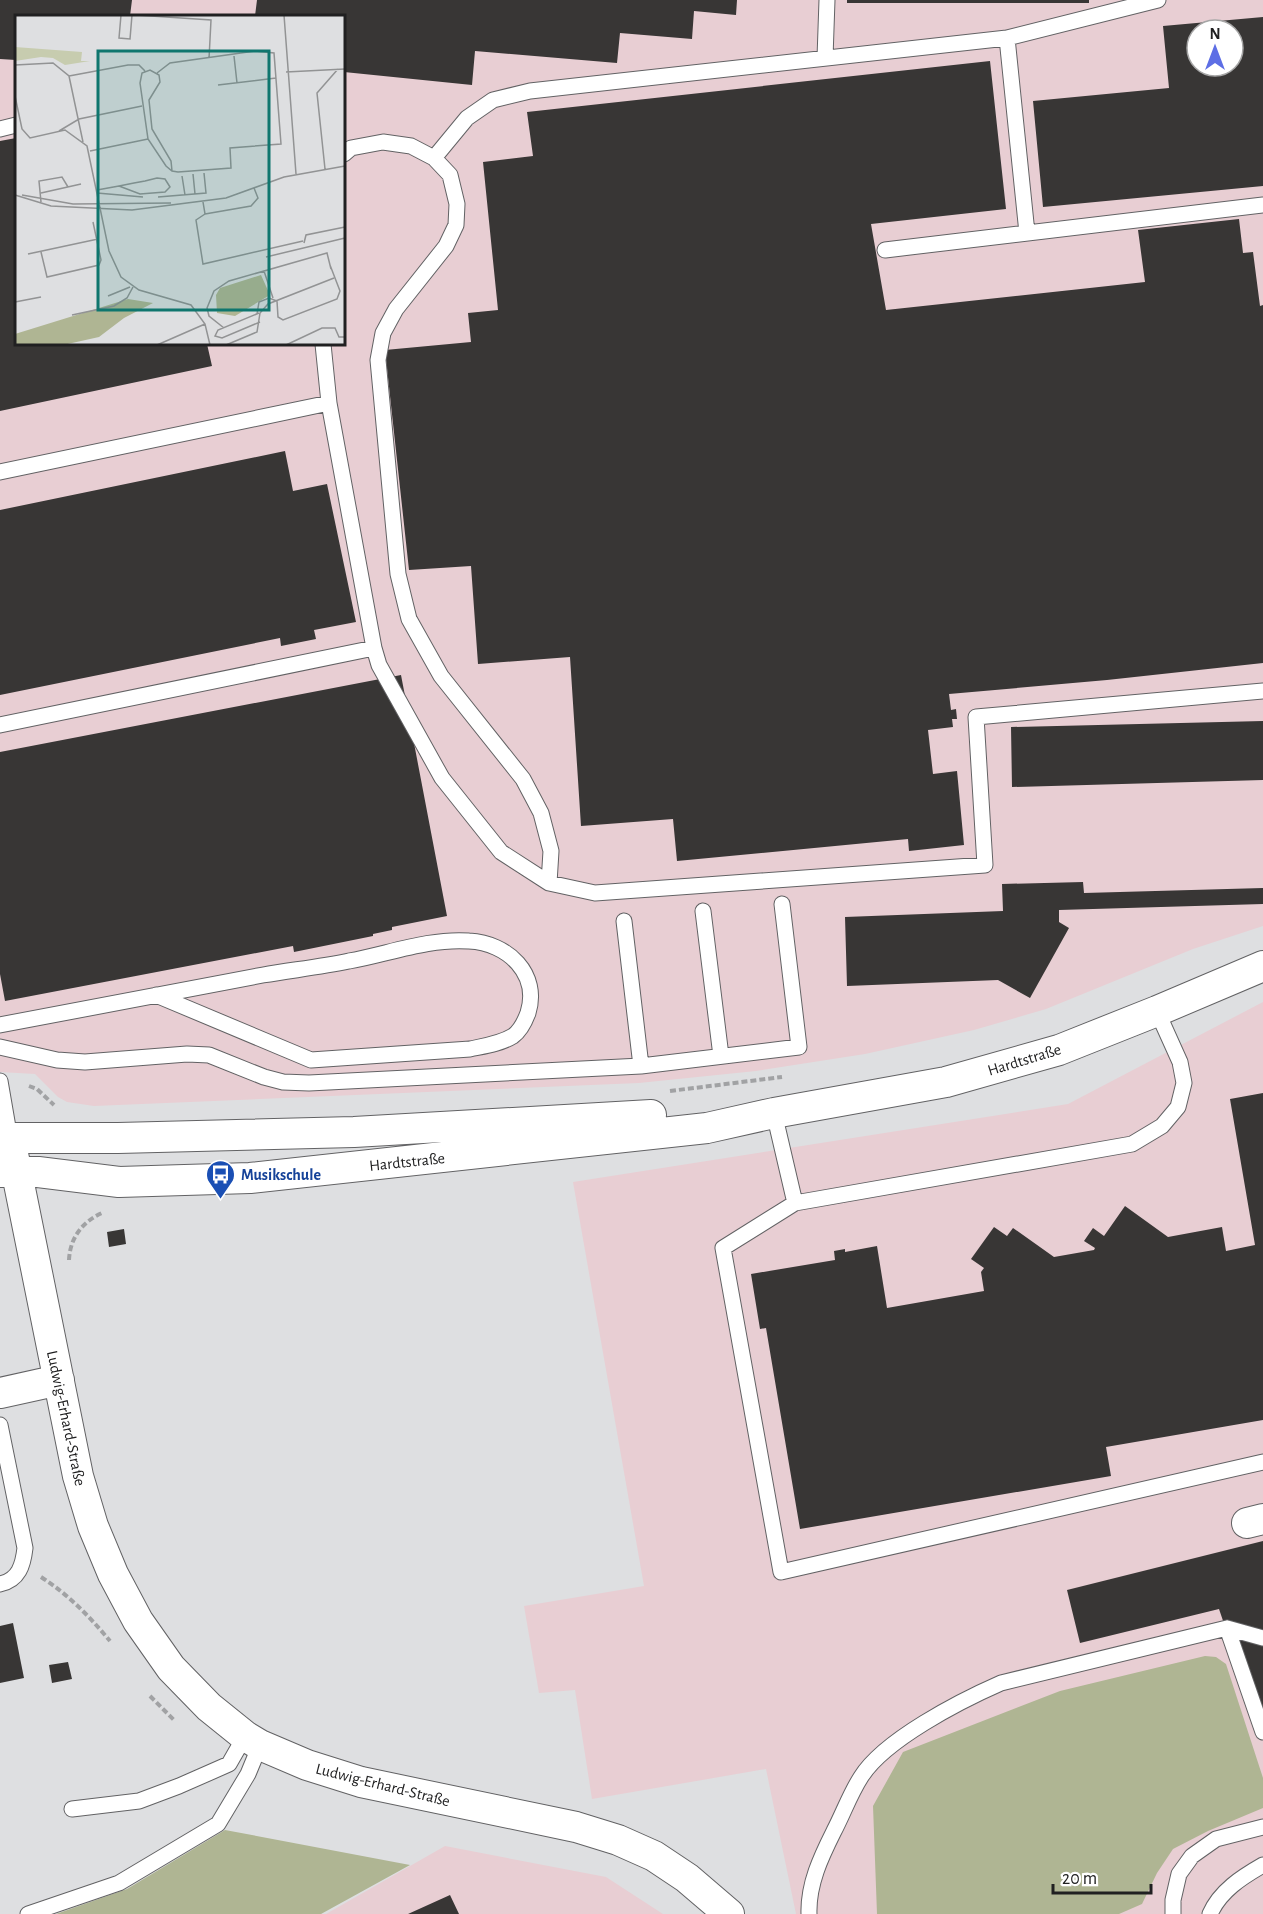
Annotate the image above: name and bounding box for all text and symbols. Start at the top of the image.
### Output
inset map [15,15,345,345]
north arrow [1185,18,1245,78]
text: N [1209,26,1221,42]
street label: Hardtstraße [986,1041,1063,1079]
street label: Hardtstraße [368,1150,446,1174]
bus stop icon: Musikschule [204,1158,236,1200]
place label: Musikschule [241,1167,321,1183]
street label: Ludwig-Erhard-Straße [44,1349,88,1487]
street label: Ludwig-Erhard-Straße [314,1761,452,1809]
scale bar [1053,1857,1150,1895]
text: 20 m [1062,1870,1097,1888]

